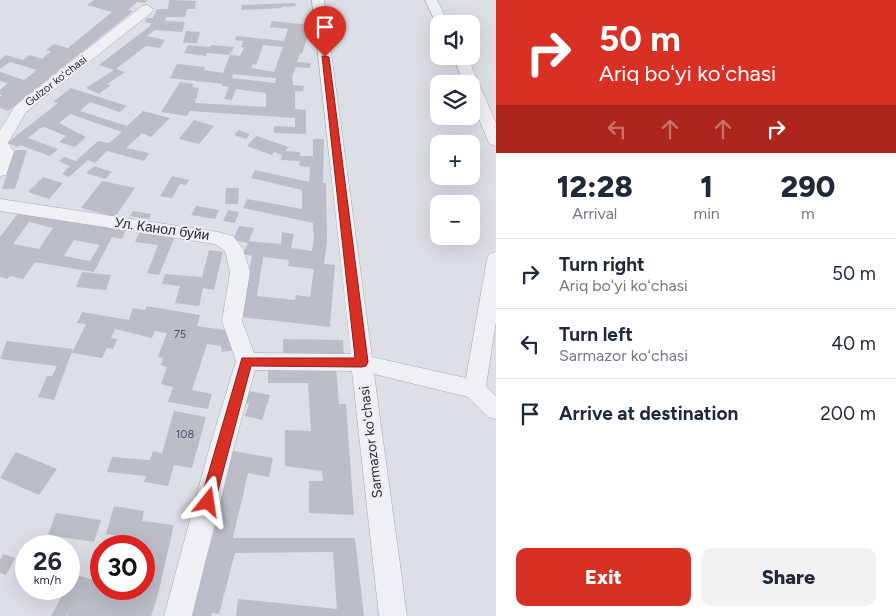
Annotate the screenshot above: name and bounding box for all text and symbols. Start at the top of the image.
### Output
pin [304,6,346,57]
icon: arrive [311,13,339,41]
map controls [430,15,480,245]
button: sound [430,15,480,65]
text: 50 m [599,18,681,60]
icon: right [516,20,581,85]
street label: Gulzor koʻchasi [23,53,89,109]
text: Ariq boʻyi koʻchasi [599,60,776,87]
button: layers [430,75,480,125]
icon: left [603,115,631,143]
icon: ahead [656,115,684,143]
icon: ahead [709,115,737,143]
icon: right [762,115,790,143]
button: + [430,135,480,185]
text: 12:28 [557,168,633,205]
text: 1 [700,168,713,205]
text: 290 [781,168,835,205]
button: − [430,195,480,245]
text: Arrival [572,204,617,223]
text: min [694,204,720,223]
text: m [801,204,815,223]
street label: Ул. Канол буйи [113,214,211,244]
text: Turn right [559,253,645,276]
icon: right [516,260,544,288]
text: 50 m [832,262,876,285]
text: Ariq boʻyi koʻchasi [559,276,688,295]
text: Turn left [559,323,633,346]
house number: 75 [174,328,186,341]
icon: left [516,330,544,358]
text: 40 m [831,332,876,355]
text: Sarmazor koʻchasi [559,346,688,365]
street label: Sarmazor koʻchasi [356,385,386,499]
icon: arrive [516,400,544,428]
text: Arrive at destination [559,402,738,425]
text: 200 m [820,402,876,425]
house number: 108 [176,428,194,441]
position arrow [181,475,233,527]
speed limit sign: 30 [90,535,155,600]
text: 26 [33,546,62,576]
button: Exit [516,548,691,606]
button: Share [701,548,876,606]
text: km/h [34,573,61,587]

